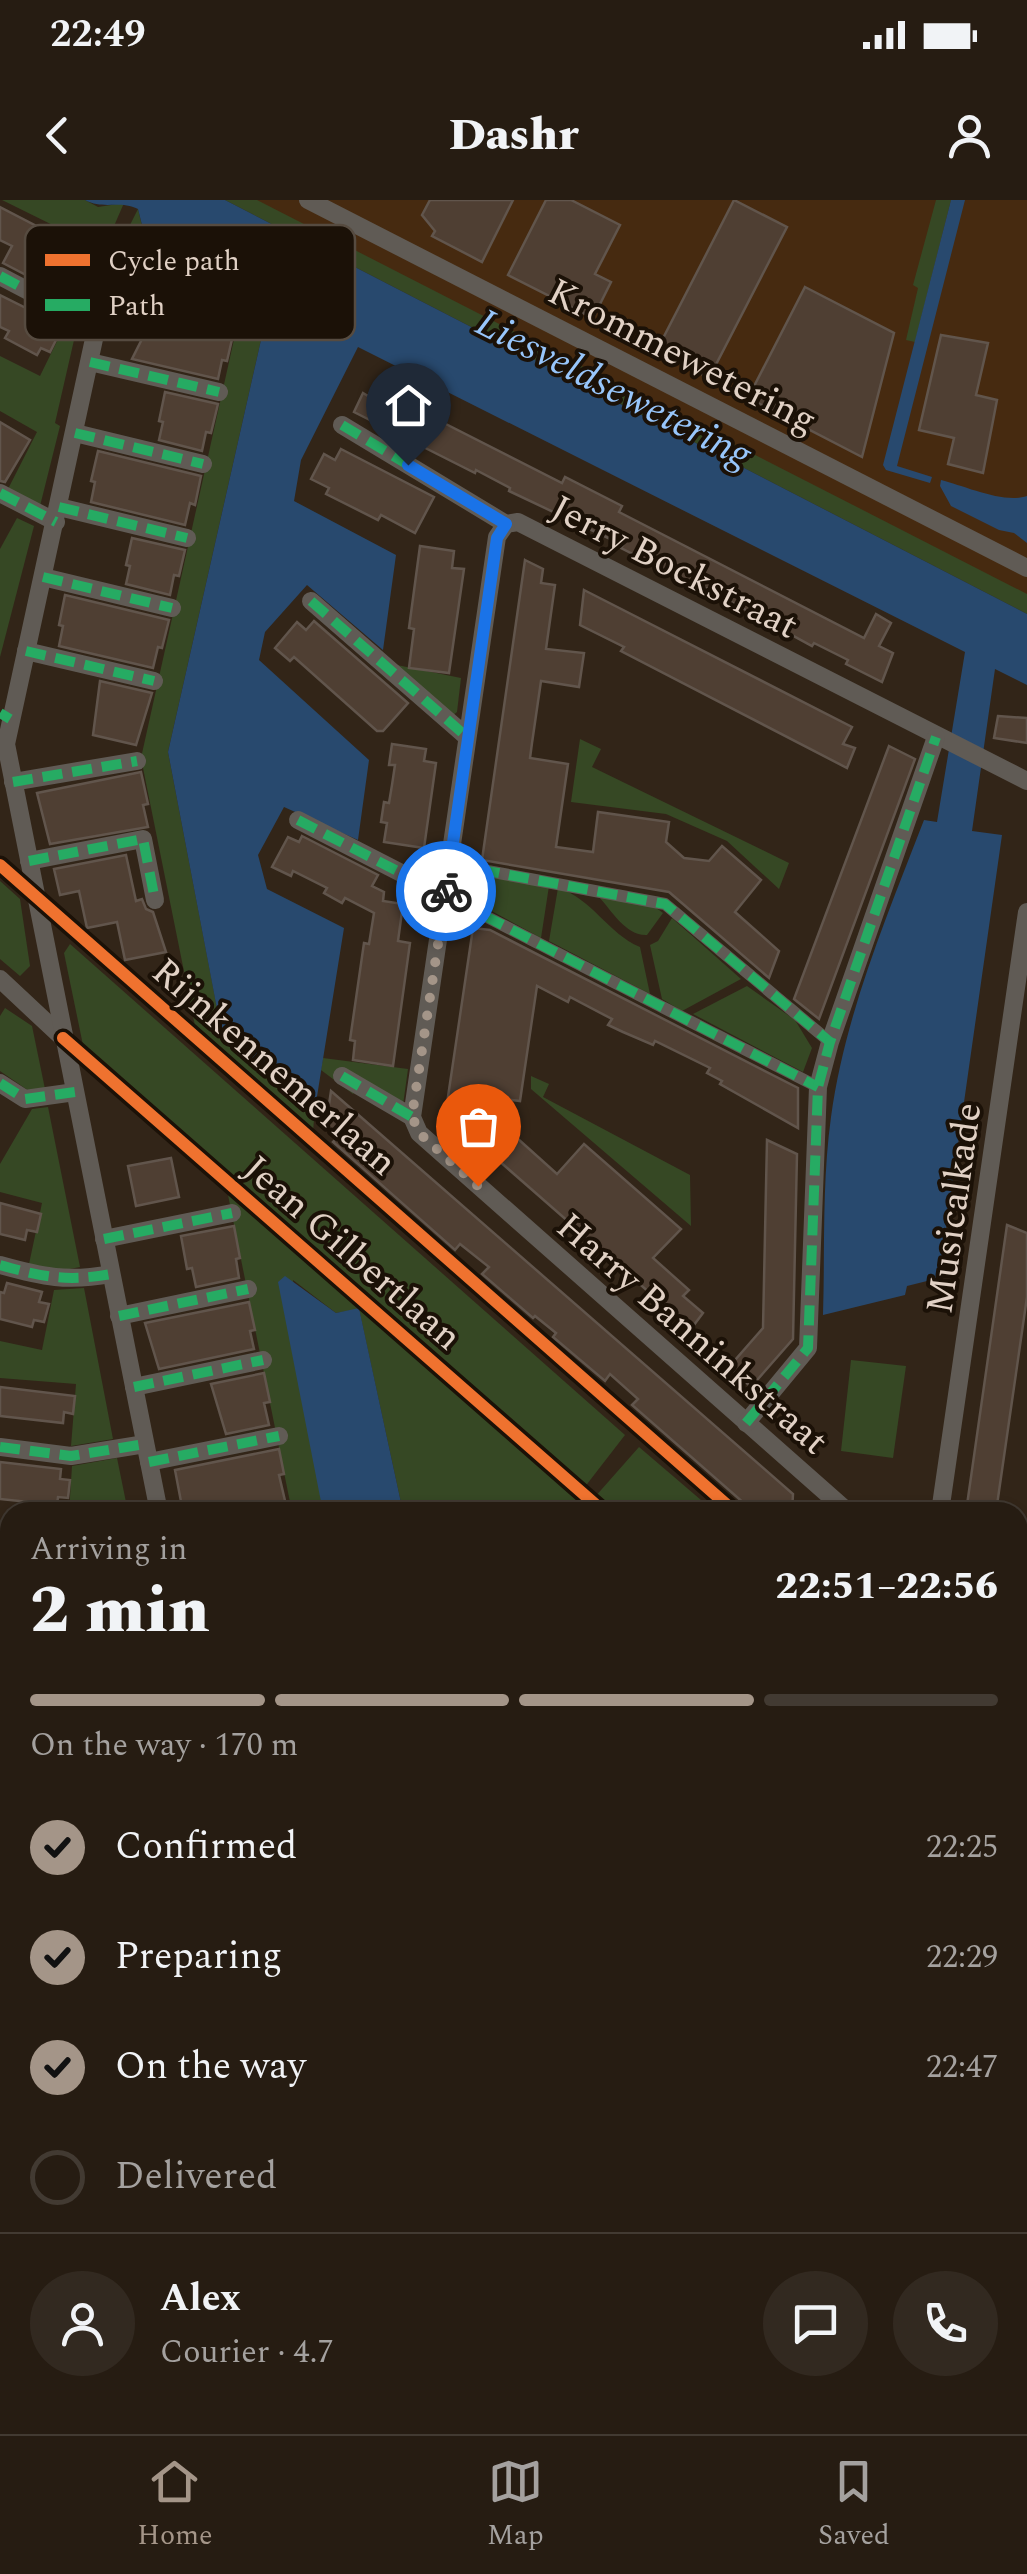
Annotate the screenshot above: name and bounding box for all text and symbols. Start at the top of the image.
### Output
text: 22:49 [50,6,145,64]
text: Dashr [449,101,578,170]
icon: back [30,108,85,163]
icon: person [942,108,997,163]
legend [25,225,355,340]
text: Cycle path [108,240,240,283]
street label: Krommewetering [537,264,827,450]
text: Path [108,285,165,328]
water label: Liesveldsewetering [464,293,763,486]
pin [366,363,451,466]
icon: home [381,378,436,433]
street label: Jerry Bockstraat [540,480,808,655]
courier [396,841,496,941]
icon: bike [419,864,474,919]
street label: Rijnkennemerlaan [138,944,409,1191]
pin [436,1084,521,1187]
icon: bag [451,1099,506,1154]
street label: Musicalkade [911,1099,998,1318]
street label: Jean Gilbertlaan [229,1142,474,1365]
street label: Harry Banninkstraat [542,1199,841,1470]
text: Arriving in [30,1525,187,1574]
text: 22:51–22:56 [775,1558,998,1616]
text: 2 min [30,1562,210,1661]
text: On the way · 170 m [30,1721,298,1770]
text: Confirmed [115,1818,297,1876]
icon: check [30,1820,85,1875]
text: 22:25 [926,1823,998,1872]
text: Preparing [115,1928,282,1986]
icon: check [30,1930,85,1985]
text: 22:29 [926,1933,998,1982]
text: On the way [115,2038,306,2096]
icon: check [30,2040,85,2095]
text: 22:47 [926,2043,998,2092]
text: Delivered [115,2148,277,2206]
text: Alex [160,2270,241,2328]
button: person [30,2271,135,2376]
button: chat [763,2271,868,2376]
button: phone [893,2271,998,2376]
text: Courier · 4.7 [160,2328,333,2377]
tab: Home [137,2454,213,2557]
tab: Map [487,2454,544,2557]
tab: Saved [818,2454,890,2557]

